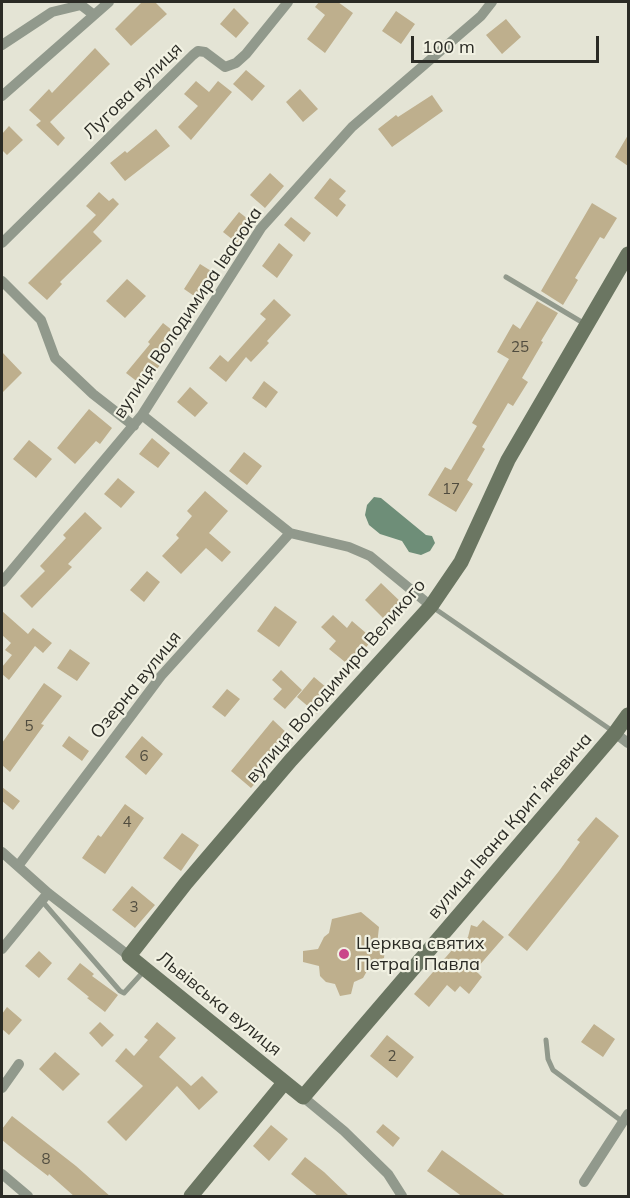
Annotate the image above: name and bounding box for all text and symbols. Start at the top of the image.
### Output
scale bar [414,24,602,62]
text: 100 m [422,35,475,58]
street label: Лугова вулиця [79,38,187,144]
street label: вулиця Володимира Івасюка [109,203,267,423]
house number: 25 [511,338,529,356]
house number: 17 [442,480,460,498]
street label: вулиця Володимира Великого [242,575,430,787]
street label: Озерна вулиця [86,627,186,743]
house number: 5 [25,717,33,735]
street label: вулиця Івана Крипʼякевича [423,728,597,924]
house number: 6 [140,747,148,765]
house number: 4 [123,813,131,831]
house number: 3 [130,898,138,916]
place label: Церква святих Петра і Павла [356,933,485,976]
street label: Львівська вулиця [152,947,286,1061]
marker: Церква святих Петра і Павла [337,947,351,961]
house number: 2 [388,1047,396,1065]
house number: 8 [42,1150,50,1168]

